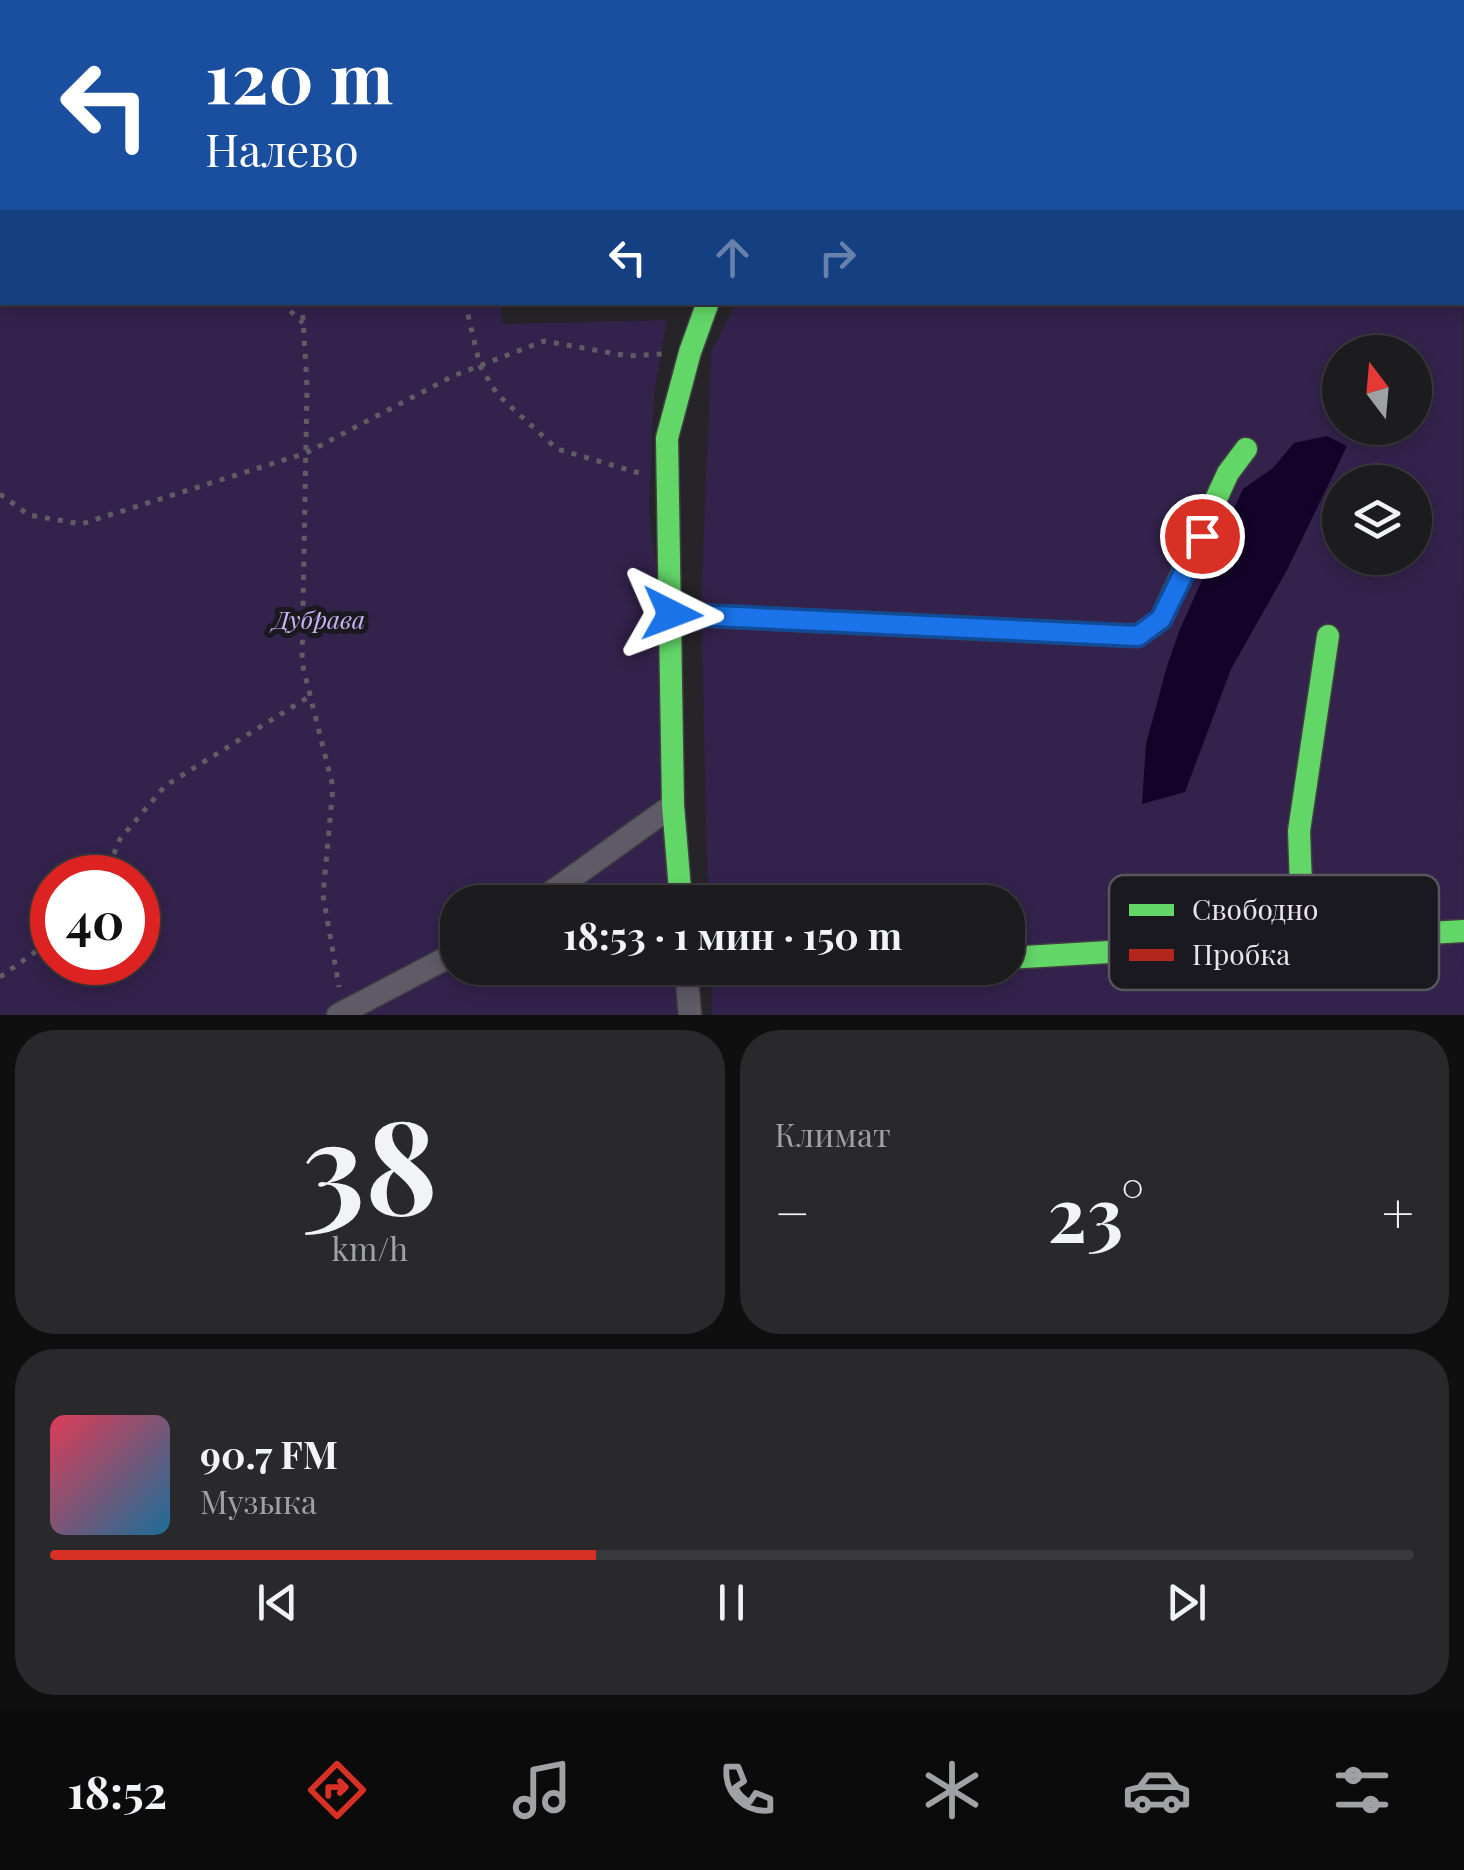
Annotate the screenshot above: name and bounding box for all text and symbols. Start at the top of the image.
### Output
text: 120 m [205,28,393,122]
icon: left [40,40,170,170]
text: Налево [205,118,359,178]
icon: left [600,230,655,285]
icon: ahead [705,230,760,285]
icon: right [810,230,865,285]
north arrow [1322,335,1432,445]
map controls [1322,335,1432,575]
button: layers [1322,465,1432,575]
pin [1160,494,1245,579]
icon: arrive [1175,509,1230,564]
position arrow [620,562,724,666]
park label: Дубрава [269,602,365,635]
speed limit sign: 40 [30,855,160,985]
legend [1109,875,1439,990]
text: Свободно [1192,890,1318,927]
text: 18:53 · 1 мин · 150 m [563,909,902,960]
text: Пробка [1192,935,1290,972]
text: 38 [302,1074,438,1248]
text: Климат [775,1112,891,1155]
text: 23° [1047,1161,1144,1261]
text: − [775,1174,810,1248]
text: + [1382,1174,1414,1248]
text: km/h [331,1226,408,1269]
text: 90.7 FM [200,1428,338,1479]
text: Музыка [200,1479,317,1522]
icon: previous [250,1575,305,1630]
icon: pause [704,1575,759,1630]
icon: next [1159,1575,1214,1630]
icon: directions [302,1755,372,1825]
icon: music [507,1755,577,1825]
icon: phone [712,1755,782,1825]
icon: climate [917,1755,987,1825]
icon: car [1122,1755,1192,1825]
icon: filters [1327,1755,1397,1825]
text: 18:52 [67,1760,167,1820]

